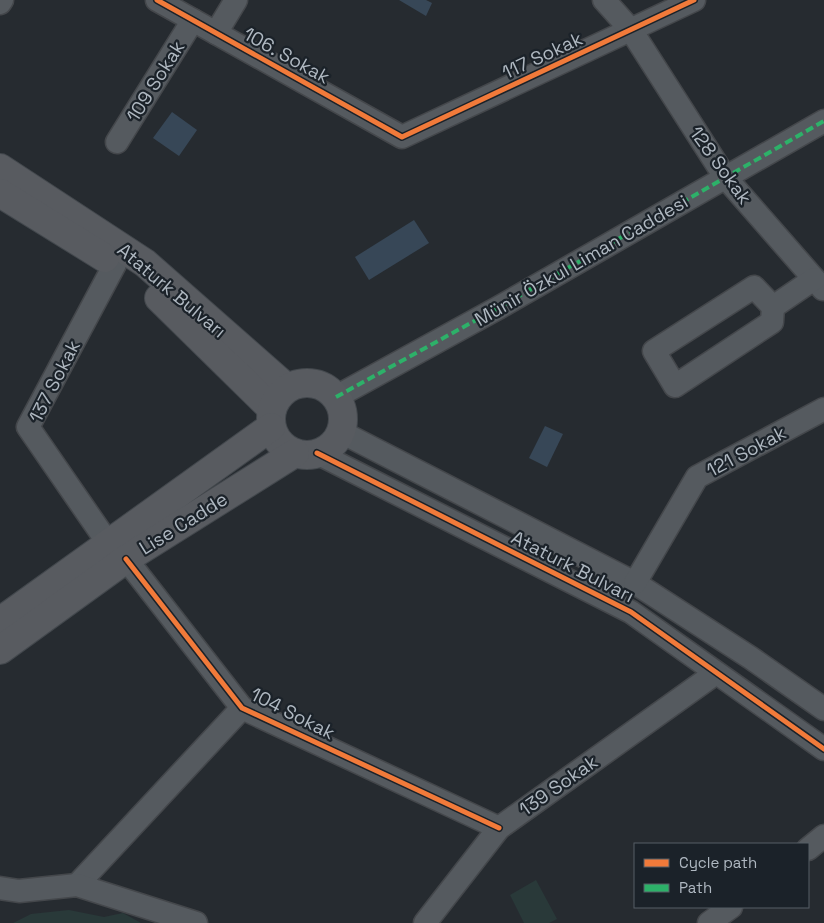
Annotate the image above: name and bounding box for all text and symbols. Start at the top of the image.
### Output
street label: 106. Sokak [239,21,335,89]
street label: 117 Sokak [498,26,586,85]
street label: 109 Sokak [121,36,190,127]
street label: 128 Sokak [684,121,757,209]
street label: Münir Özkul Liman Caddesi [470,189,693,332]
street label: Ataturk Bulvarı [112,237,231,343]
street label: 137 Sokak [23,336,86,427]
street label: 121 Sokak [702,420,790,483]
street label: Lise Cadde [134,486,232,560]
street label: Ataturk Bulvarı [507,525,639,608]
street label: 104 Sokak [246,682,339,745]
street label: 139 Sokak [514,749,603,822]
legend [634,843,809,908]
text: Cycle path [679,853,757,872]
text: Path [679,878,712,897]

